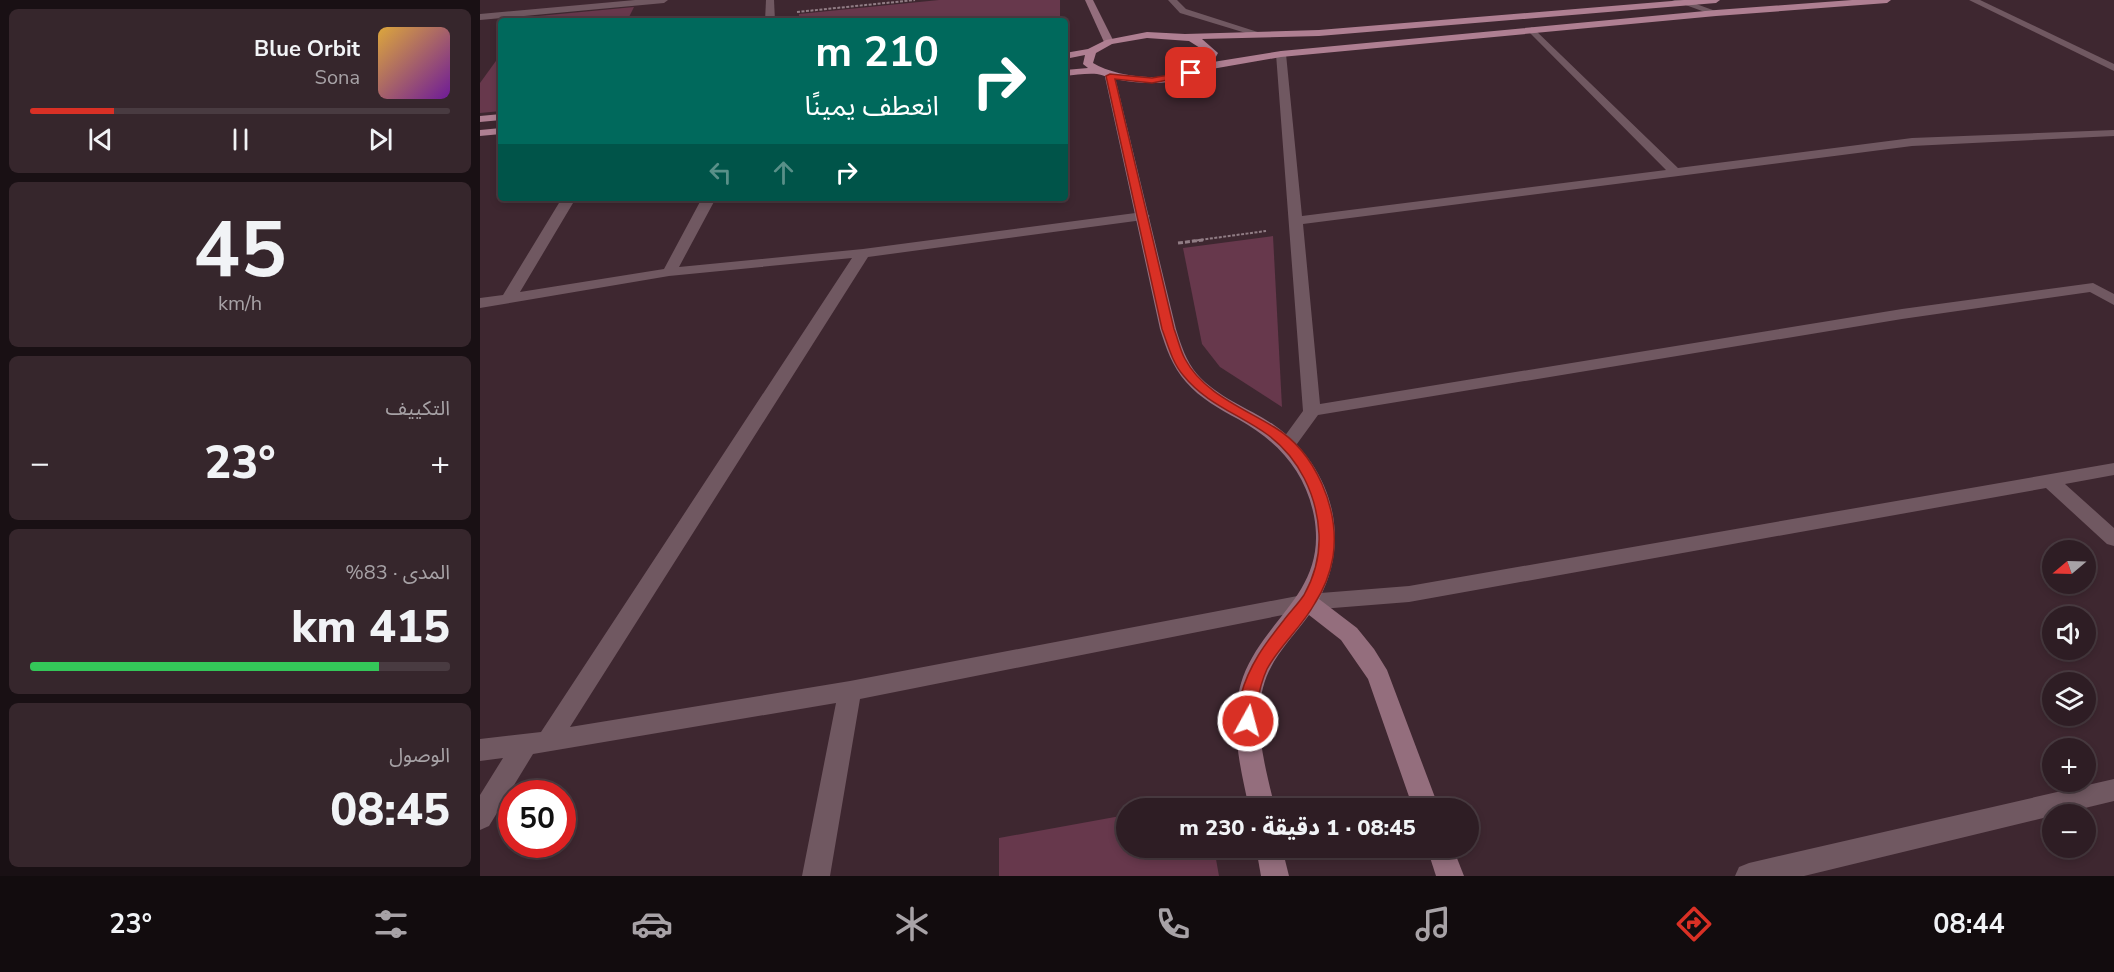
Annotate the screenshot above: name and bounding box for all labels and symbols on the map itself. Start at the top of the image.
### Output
pin [1165,47,1216,98]
north arrow [2042,540,2096,594]
position arrow [1216,689,1280,753]
speed limit sign: 50 [498,780,576,858]

